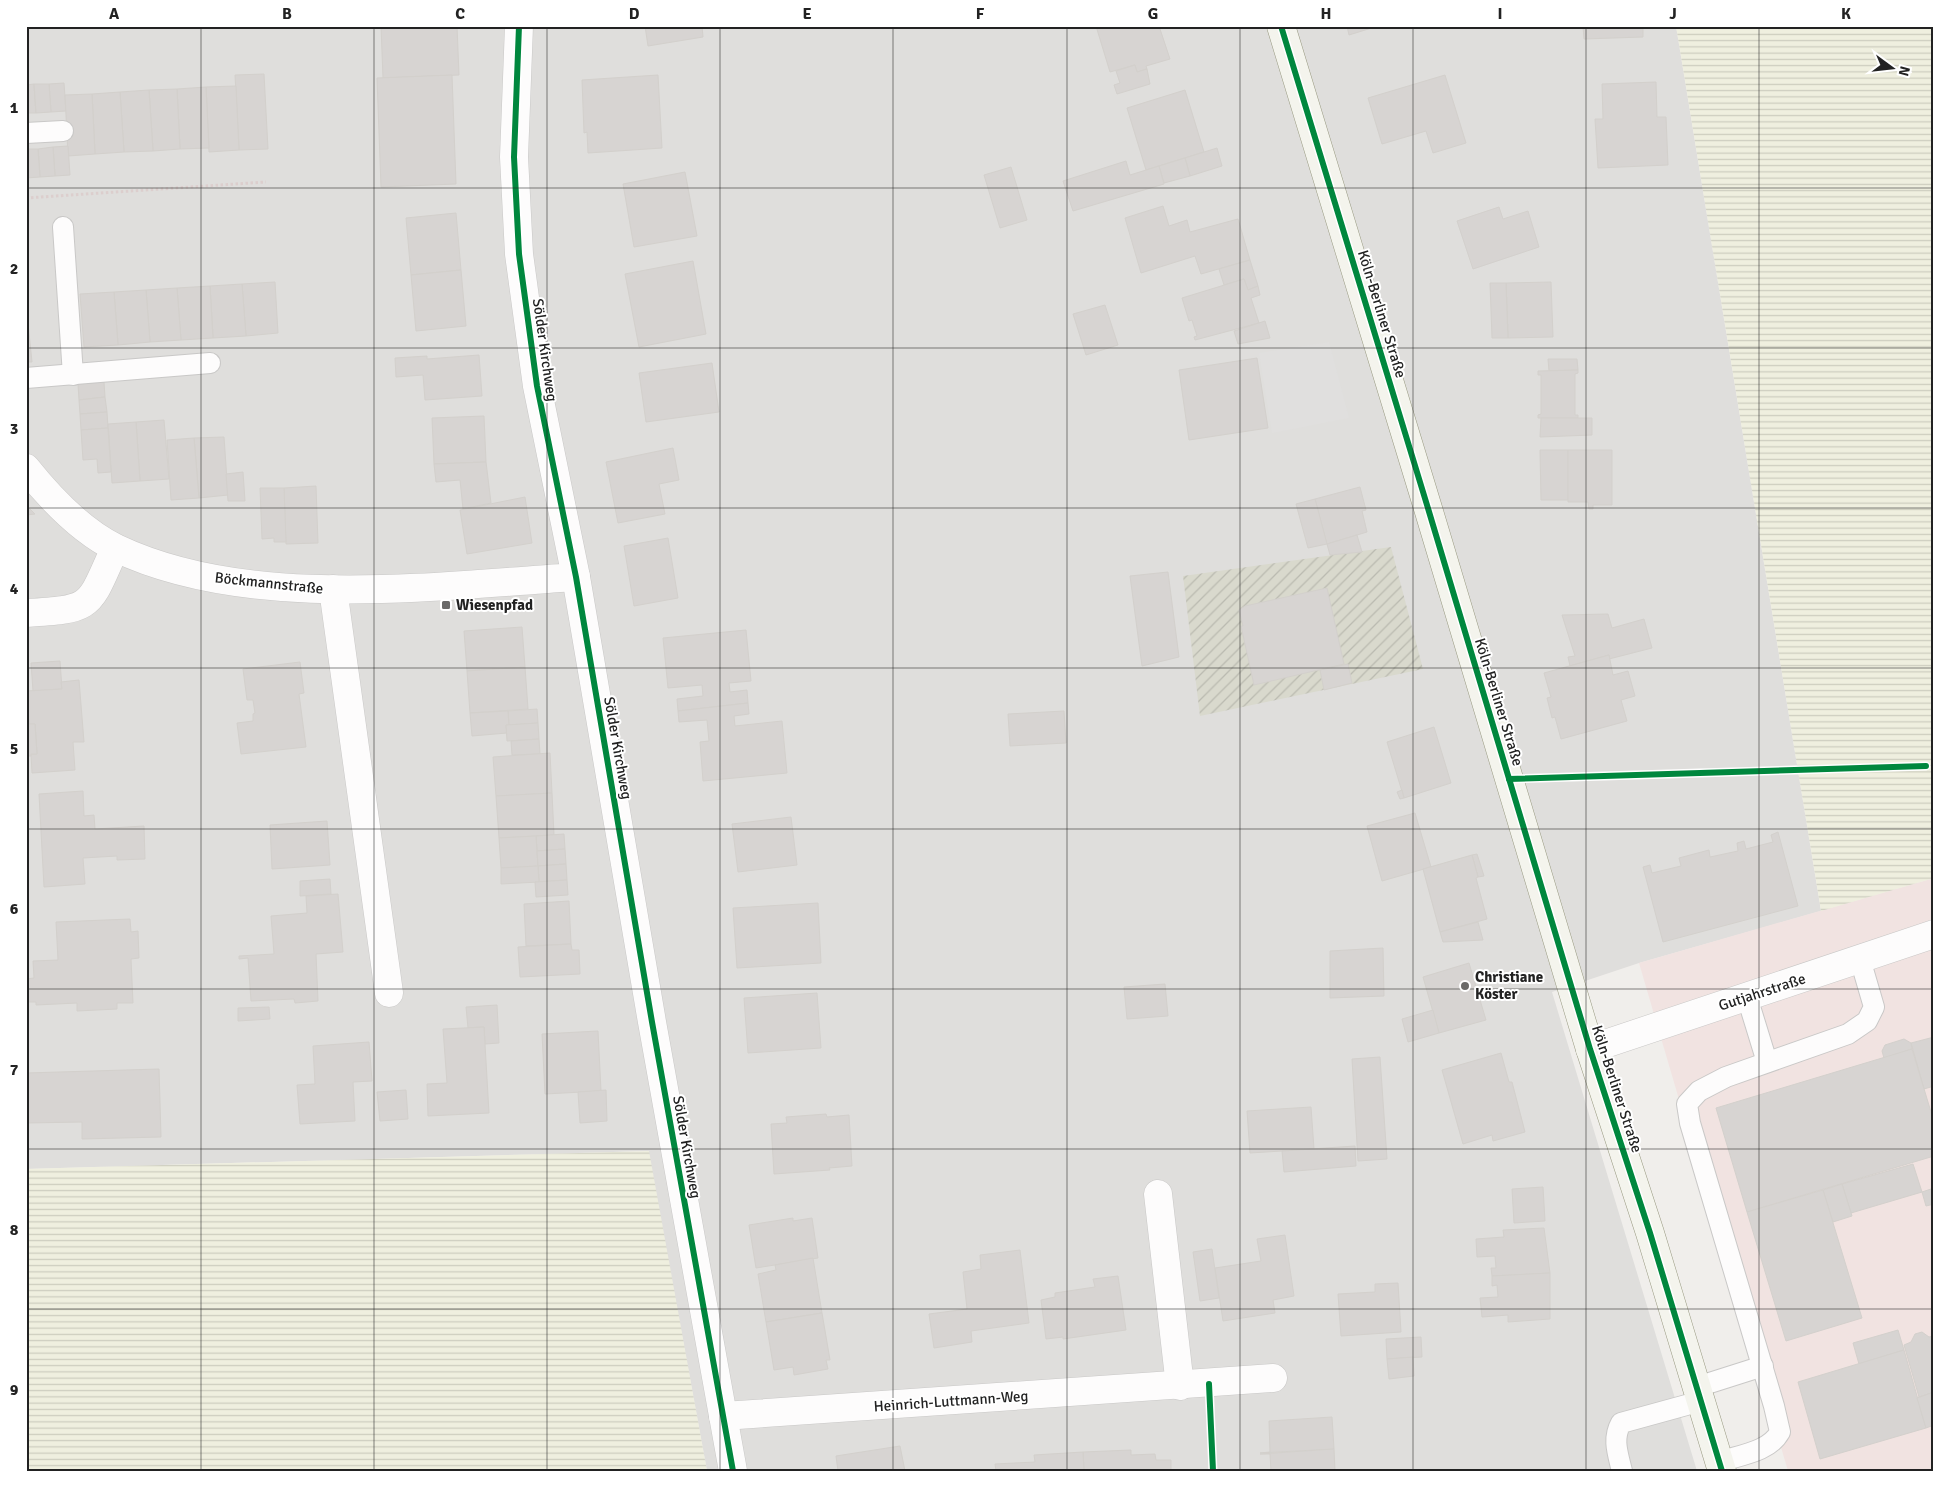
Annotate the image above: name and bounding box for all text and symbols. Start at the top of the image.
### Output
text: A [109,4,120,24]
text: B [282,4,292,24]
text: C [455,4,465,24]
text: D [629,4,640,24]
text: E [802,4,812,24]
text: F [976,4,985,24]
text: G [1148,4,1158,24]
text: H [1321,4,1331,24]
text: I [1497,4,1503,24]
text: J [1669,4,1677,24]
text: K [1841,4,1851,24]
north arrow [1868,42,1918,92]
text: N [1895,64,1914,78]
text: 1 [10,98,19,118]
street label: Köln-Berliner Straße [1354,248,1410,380]
text: 2 [10,259,18,279]
street label: Sölder Kirchweg [529,297,561,403]
text: 3 [10,419,18,439]
street label: Böckmannstraße [214,568,324,598]
text: 4 [10,579,19,599]
place label: Wiesenpfad [456,596,533,614]
marker: Wiesenpfad [440,599,452,611]
street label: Köln-Berliner Straße [1471,636,1527,768]
street label: Sölder Kirchweg [600,695,636,801]
text: 5 [10,739,18,759]
text: 6 [10,899,19,919]
place label: Christiane Köster [1475,968,1543,1003]
street label: Gutjahrstraße [1716,969,1808,1015]
marker: Christiane Köster [1459,980,1471,992]
street label: Köln-Berliner Straße [1588,1023,1646,1155]
text: 7 [10,1060,19,1080]
street label: Sölder Kirchweg [669,1094,705,1200]
text: 8 [10,1220,19,1240]
text: 9 [10,1380,19,1400]
street label: Heinrich-Luttmann-Weg [873,1387,1029,1415]

